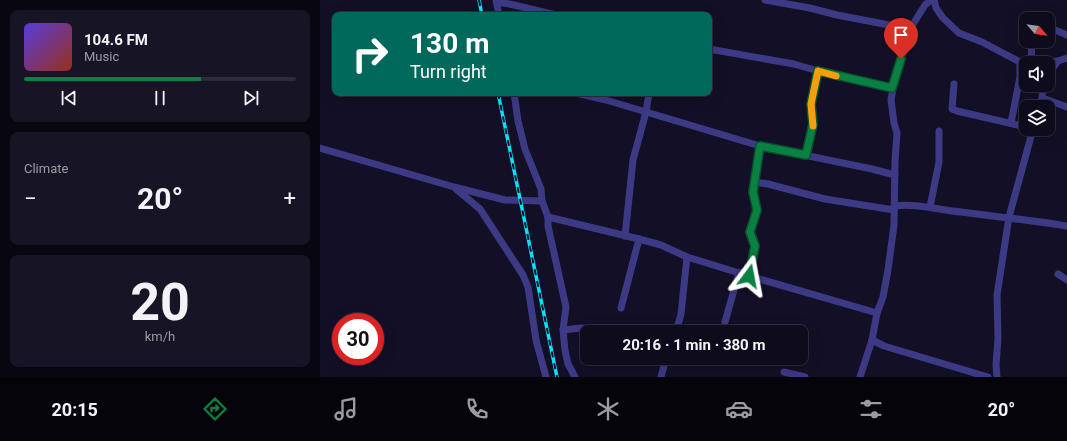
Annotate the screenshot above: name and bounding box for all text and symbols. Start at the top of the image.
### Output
north arrow [1019,12,1055,48]
map controls [1019,12,1055,136]
pin [884,18,918,59]
icon: arrive [890,24,912,46]
text: 130 m [410,27,489,60]
icon: right [344,28,396,80]
text: 104.6 FM [84,31,148,49]
text: Music [84,49,119,64]
button: sound [1019,56,1055,92]
text: Turn right [410,61,487,82]
icon: previous [58,87,80,109]
icon: pause [149,87,171,109]
icon: next [240,87,262,109]
button: layers [1019,100,1055,136]
text: Climate [24,161,68,176]
text: 20° [137,181,183,216]
text: − [24,186,37,211]
text: + [284,186,296,211]
position arrow [728,255,770,297]
text: 20 [130,272,190,333]
speed limit sign: 30 [332,313,384,365]
text: km/h [145,329,175,344]
text: 20:16 · 1 min · 380 m [623,336,765,354]
icon: directions [201,395,229,423]
icon: music [332,395,360,423]
icon: phone [463,395,491,423]
icon: climate [594,395,622,423]
icon: car [725,395,753,423]
icon: filters [857,395,885,423]
text: 20:15 [52,399,98,420]
text: 20° [988,399,1015,420]

